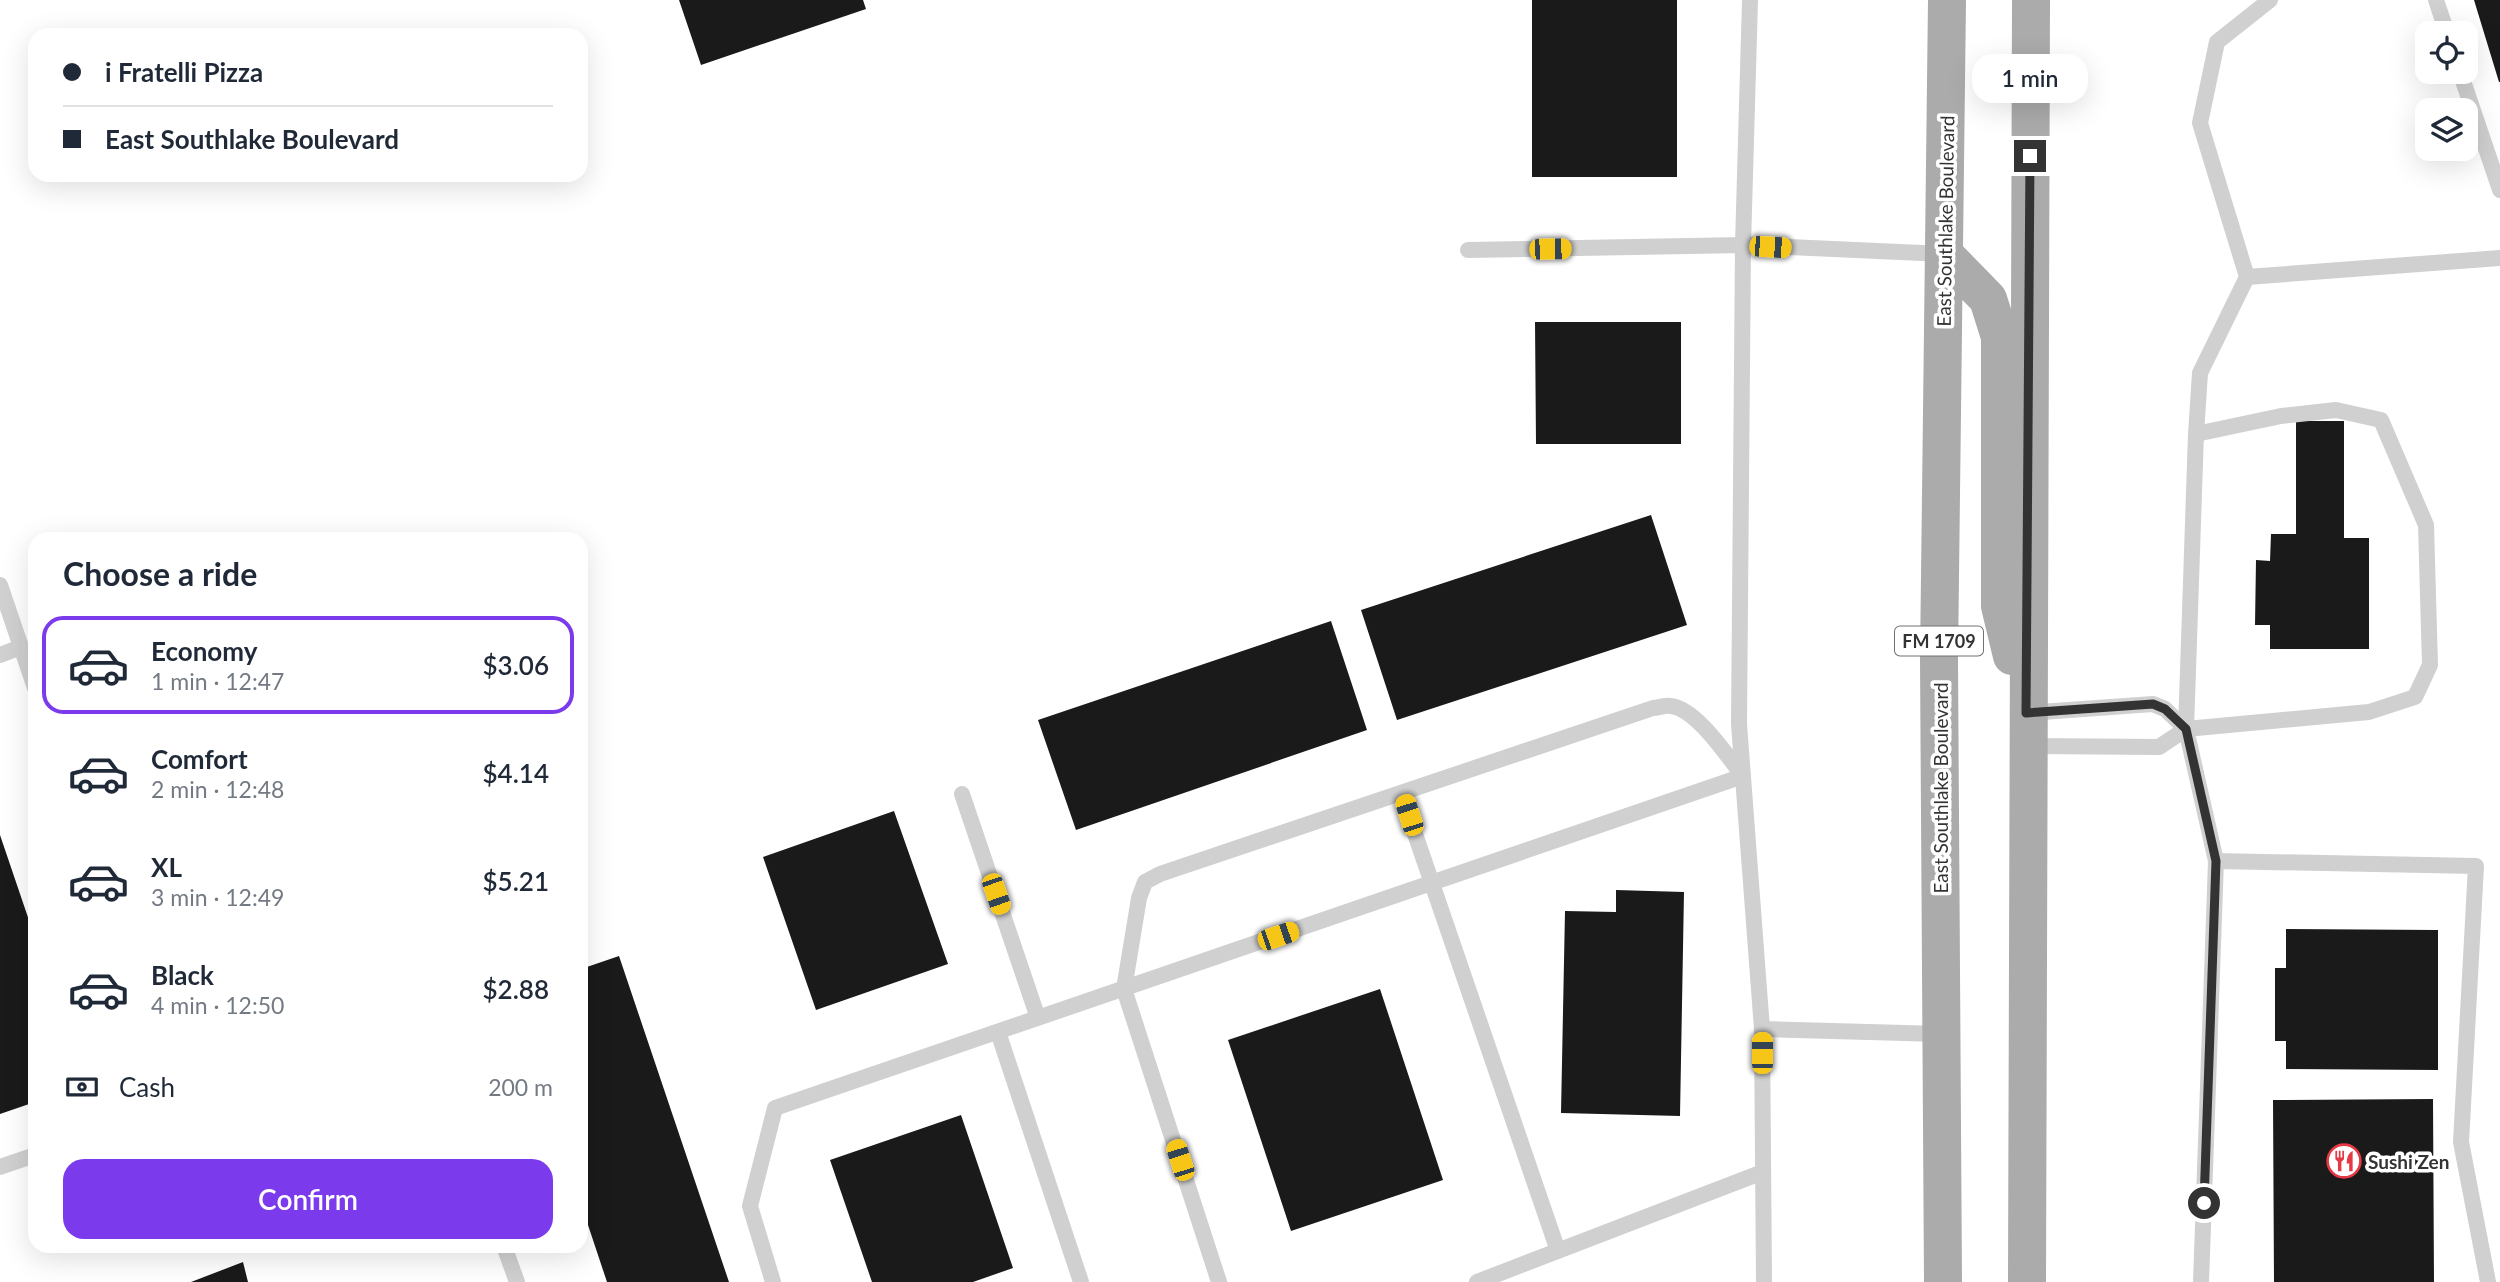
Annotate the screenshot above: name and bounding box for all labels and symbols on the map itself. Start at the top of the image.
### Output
callout: 1 min [1972,54,2088,104]
street label: East Southlake Boulevard [1932,115,1958,327]
route end [2014,140,2046,172]
car [1749,235,1792,259]
car [1529,238,1572,260]
road number: FM 1709 [1895,626,1983,656]
street label: East Southlake Boulevard [1929,682,1952,894]
car [1393,792,1426,838]
car [980,871,1013,917]
car [1255,919,1302,953]
car [1752,1032,1773,1074]
car [1164,1137,1197,1183]
restaurant icon: Sushi Zen [2325,1142,2363,1180]
place label: Sushi Zen [2368,1150,2449,1173]
route start [2188,1187,2220,1219]

